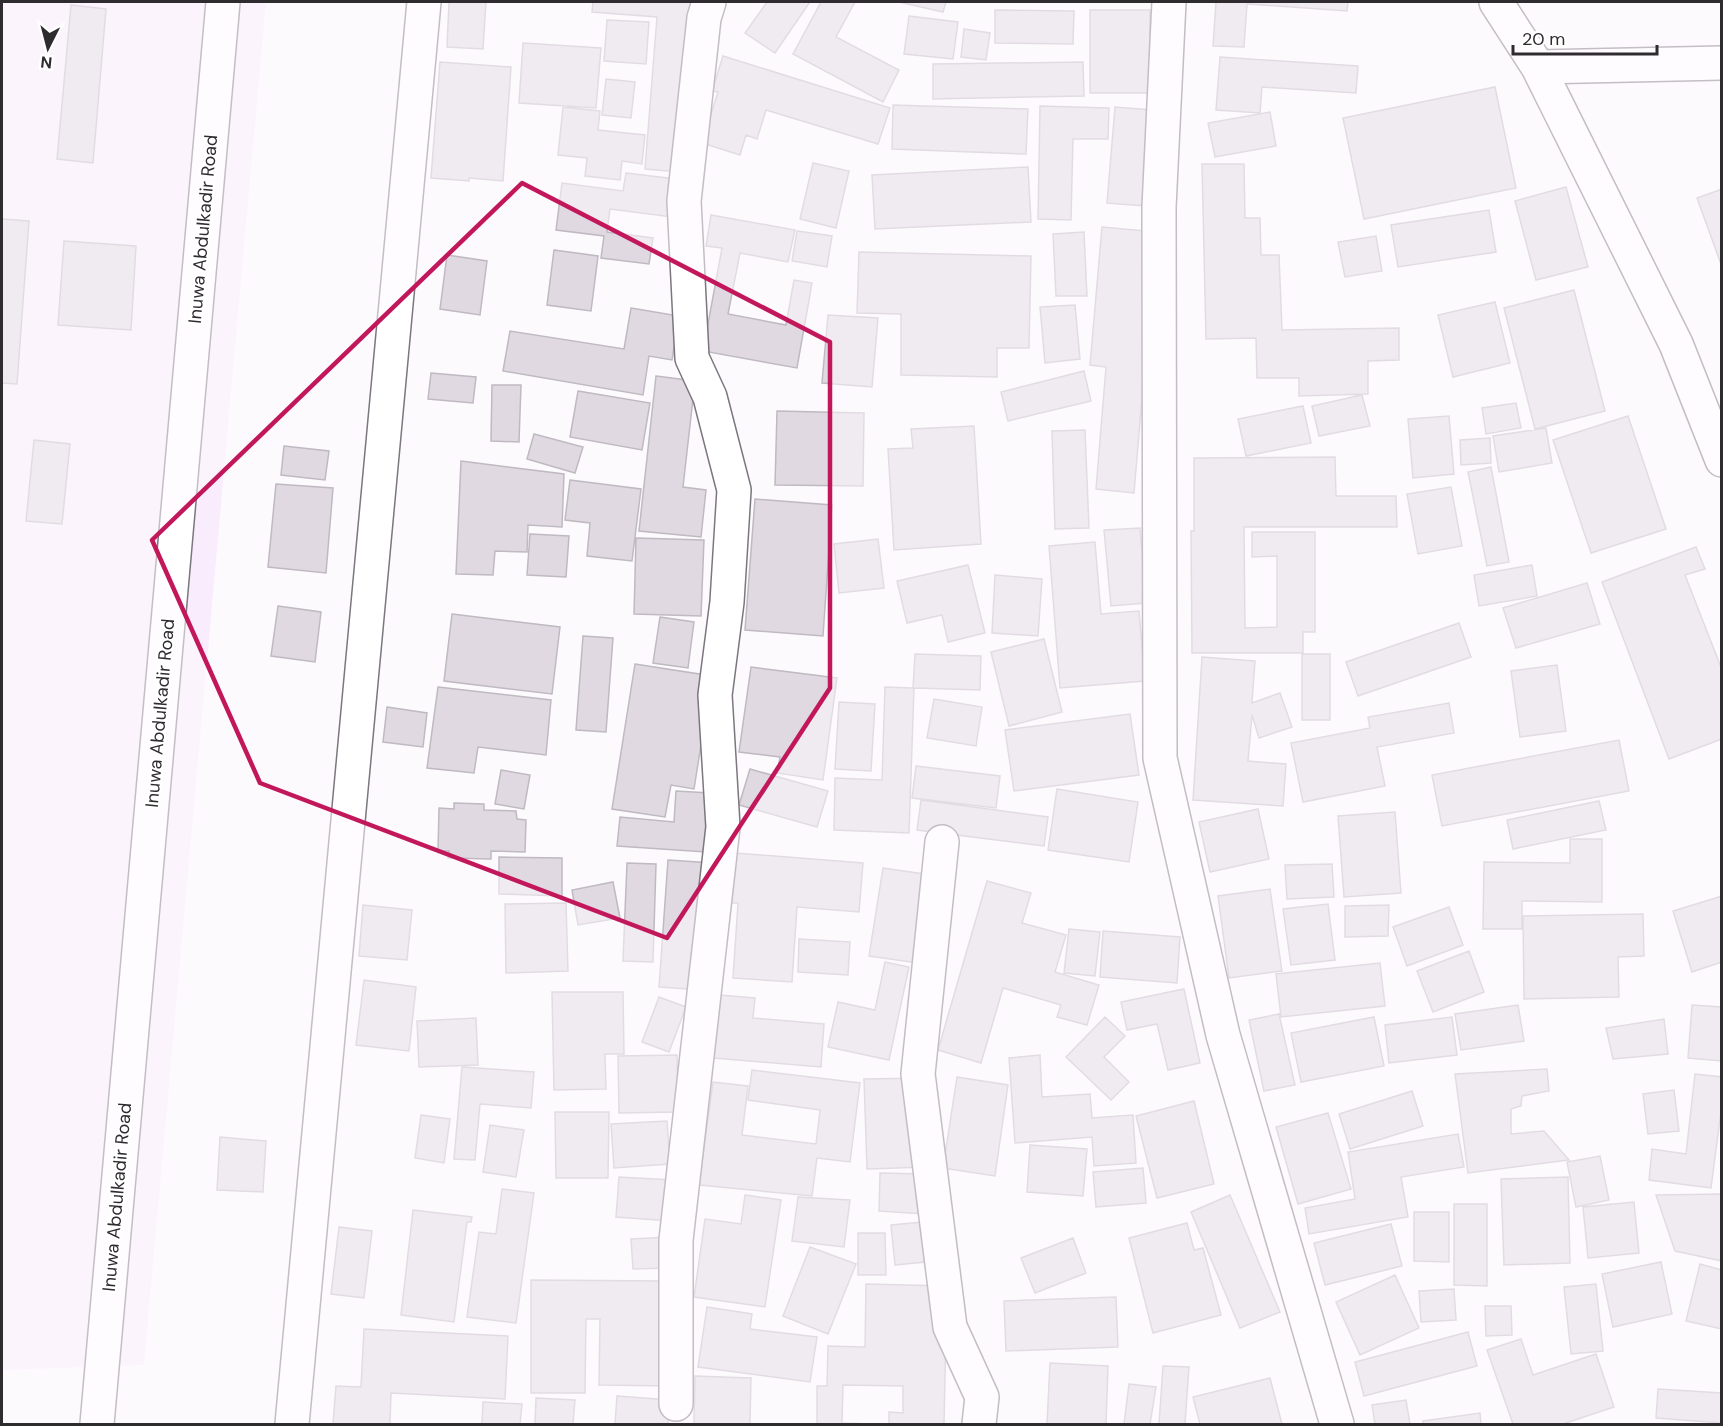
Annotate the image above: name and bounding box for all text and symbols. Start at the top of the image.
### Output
north arrow [18,18,78,78]
scale bar [1513,18,1657,56]
text: 20 m [1522,27,1565,51]
text: N [40,51,53,73]
street label: Inuwa Abdulkadir Road [183,134,223,324]
street label: Inuwa Abdulkadir Road [140,618,180,808]
street label: Inuwa Abdulkadir Road [97,1102,137,1292]

